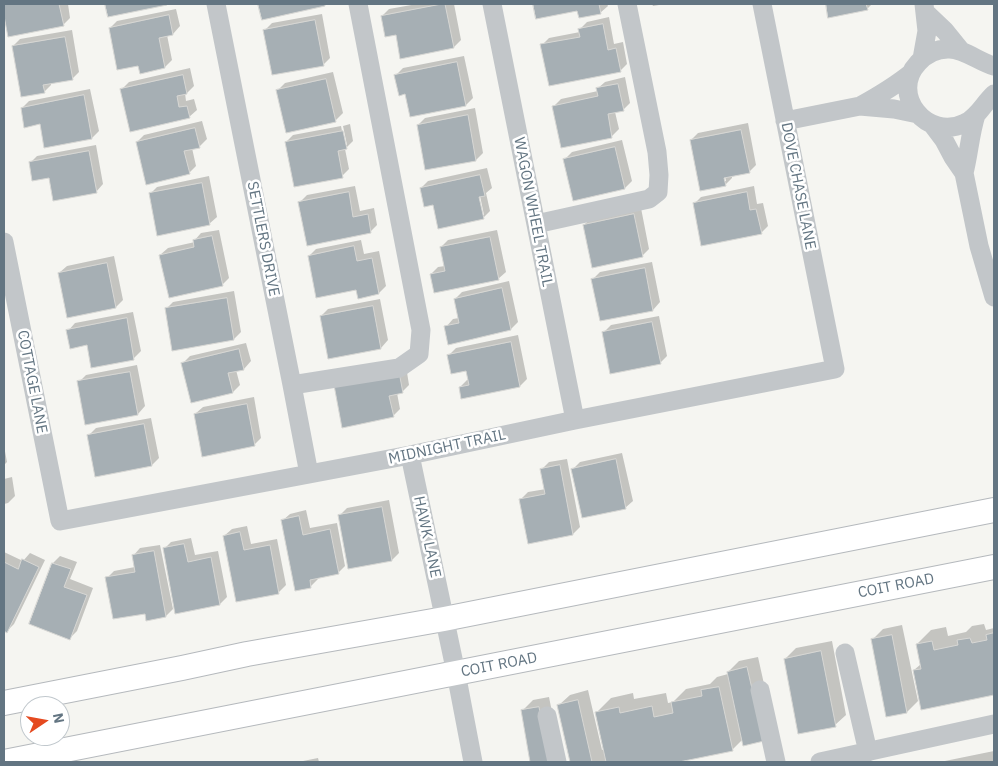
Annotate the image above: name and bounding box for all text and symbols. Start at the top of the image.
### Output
street label: DOVE CHASE LANE [777,121,819,251]
street label: WAGON WHEEL TRAIL [510,136,556,288]
street label: SETTLERS DRIVE [243,180,283,298]
street label: COTTAGE LANE [13,329,51,435]
street label: MIDNIGHT TRAIL [387,426,507,468]
street label: HAWK LANE [410,494,444,580]
street label: COIT ROAD [856,570,936,602]
street label: COIT ROAD [459,649,539,681]
north arrow [20,696,70,746]
text: N [49,711,69,725]

